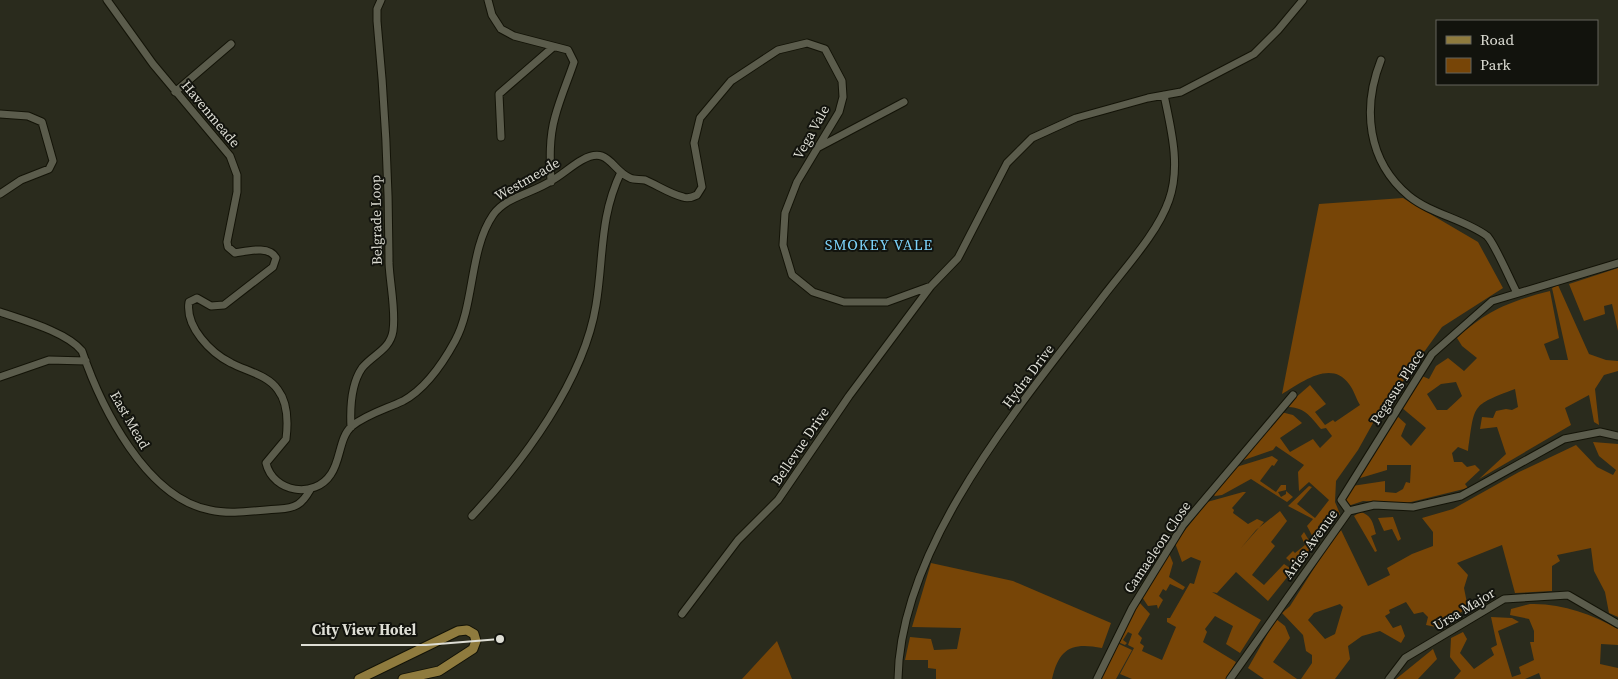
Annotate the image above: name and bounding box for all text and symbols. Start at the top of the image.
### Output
legend [1436,20,1598,85]
text: Road [1480,29,1514,50]
text: Park [1480,54,1512,75]
street label: Havenmeade [177,76,245,152]
street label: Vega Vale [788,101,834,163]
street label: Westmeade [491,152,563,206]
street label: Belgrade Loop [365,175,387,265]
district label: SMOKEY VALE [825,234,933,255]
street label: Hydra Drive [997,340,1059,412]
street label: Pegasus Place [1365,345,1429,429]
street label: East Mead [105,387,155,453]
street label: Bellevue Drive [766,403,834,489]
street label: Camaeleon Close [1119,497,1195,597]
street label: Aries Avenue [1278,505,1342,583]
street label: Ursa Major [1429,583,1499,635]
callout: City View Hotel [301,615,426,645]
text: City View Hotel [312,619,416,640]

